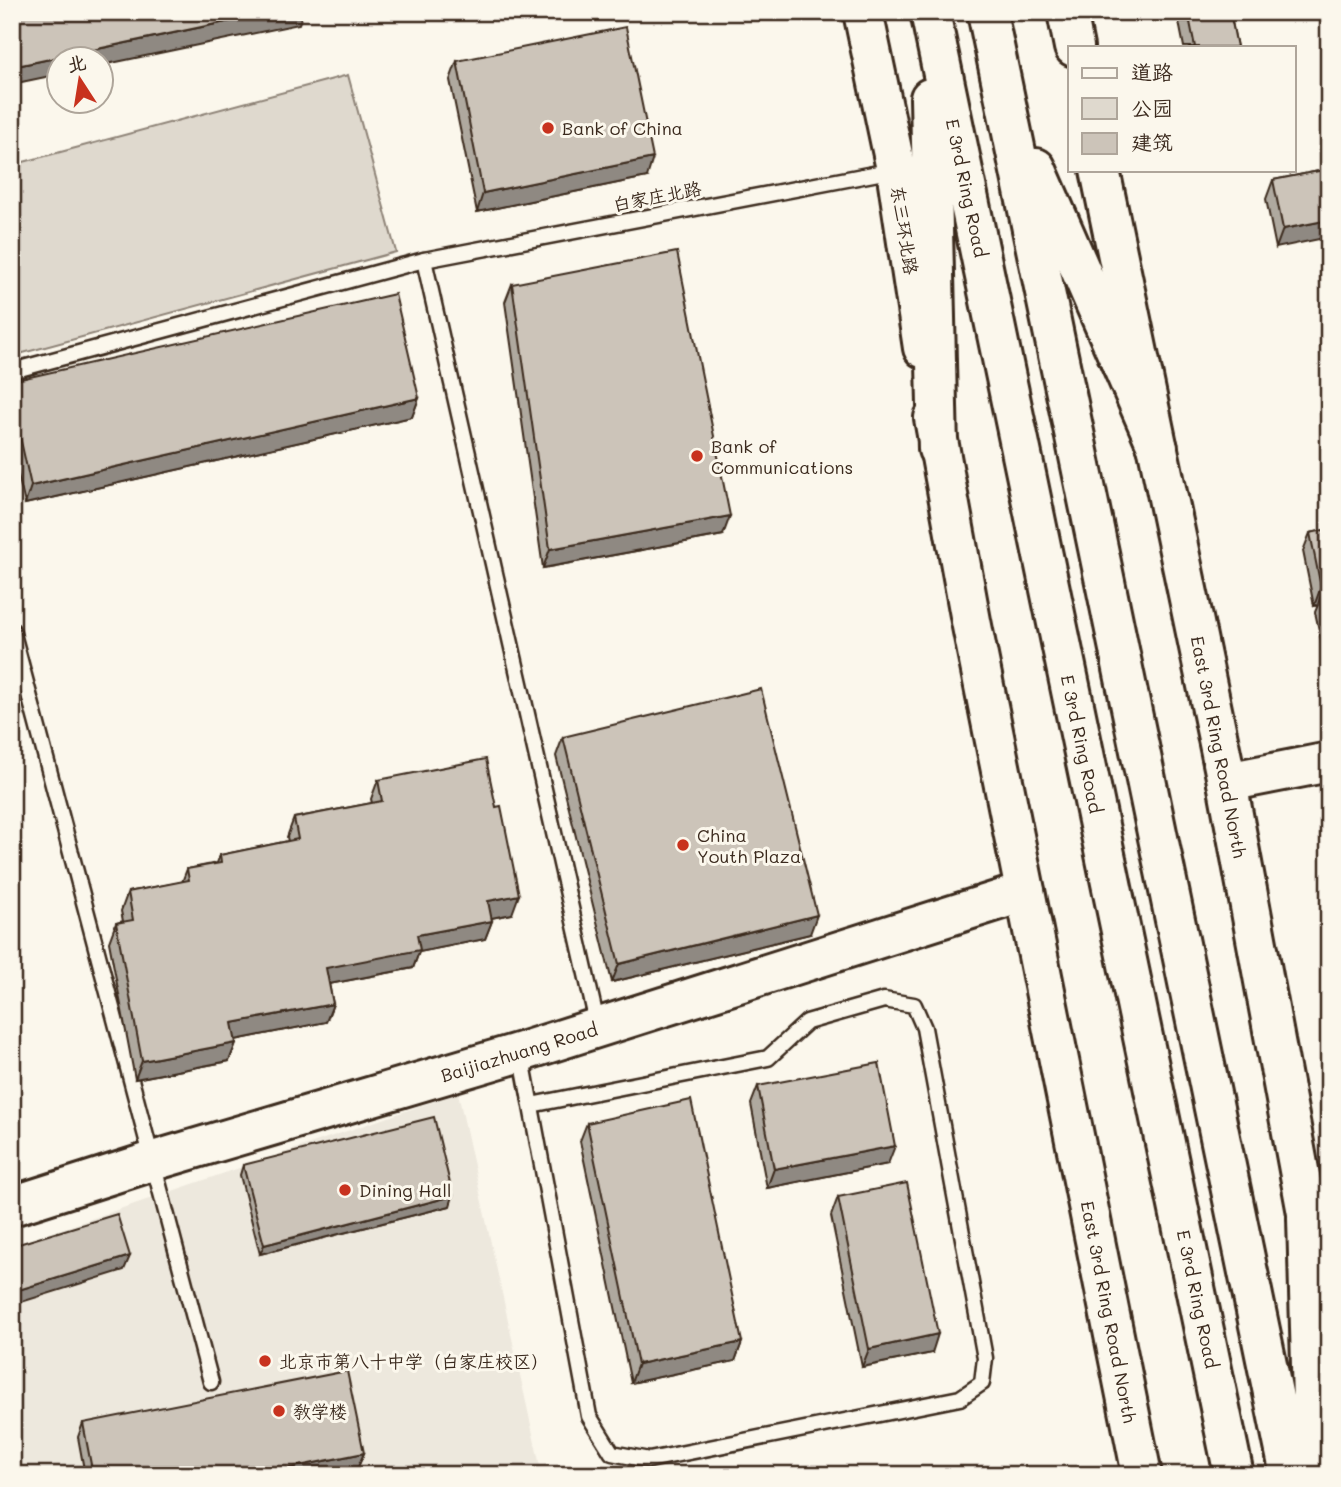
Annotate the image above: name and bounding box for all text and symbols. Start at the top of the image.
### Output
north arrow [46,46,116,116]
legend [1068,46,1296,172]
text: 北 [64,49,88,77]
text: 道路 [1131,58,1173,85]
text: 公园 [1131,94,1173,121]
place label: Bank of China [562,116,683,140]
street label: E 3rd Ring Road [941,117,993,259]
marker: Bank of China [540,120,556,136]
text: 建筑 [1131,128,1173,155]
street label: 白家庄北路 [611,176,703,216]
street label: 东三环北路 [886,184,924,276]
place label: Bank of Communications [711,434,853,479]
marker: Bank of Communications [689,448,705,464]
street label: East 3rd Ring Road North [1186,634,1252,860]
street label: E 3rd Ring Road [1056,673,1108,815]
place label: China Youth Plaza [697,823,801,868]
marker: China Youth Plaza [675,837,691,853]
street label: Baijiazhuang Road [438,1017,600,1087]
place label: Dining Hall [359,1178,452,1202]
marker: Dining Hall [337,1182,353,1198]
street label: East 3rd Ring Road North [1076,1199,1142,1425]
street label: E 3rd Ring Road [1172,1228,1224,1370]
place label: 北京市第八十中学（白家庄校区） [279,1349,549,1373]
marker: 北京市第八十中学（白家庄校区） [257,1353,273,1369]
place label: 教学楼 [293,1399,347,1423]
marker: 教学楼 [271,1403,287,1419]

